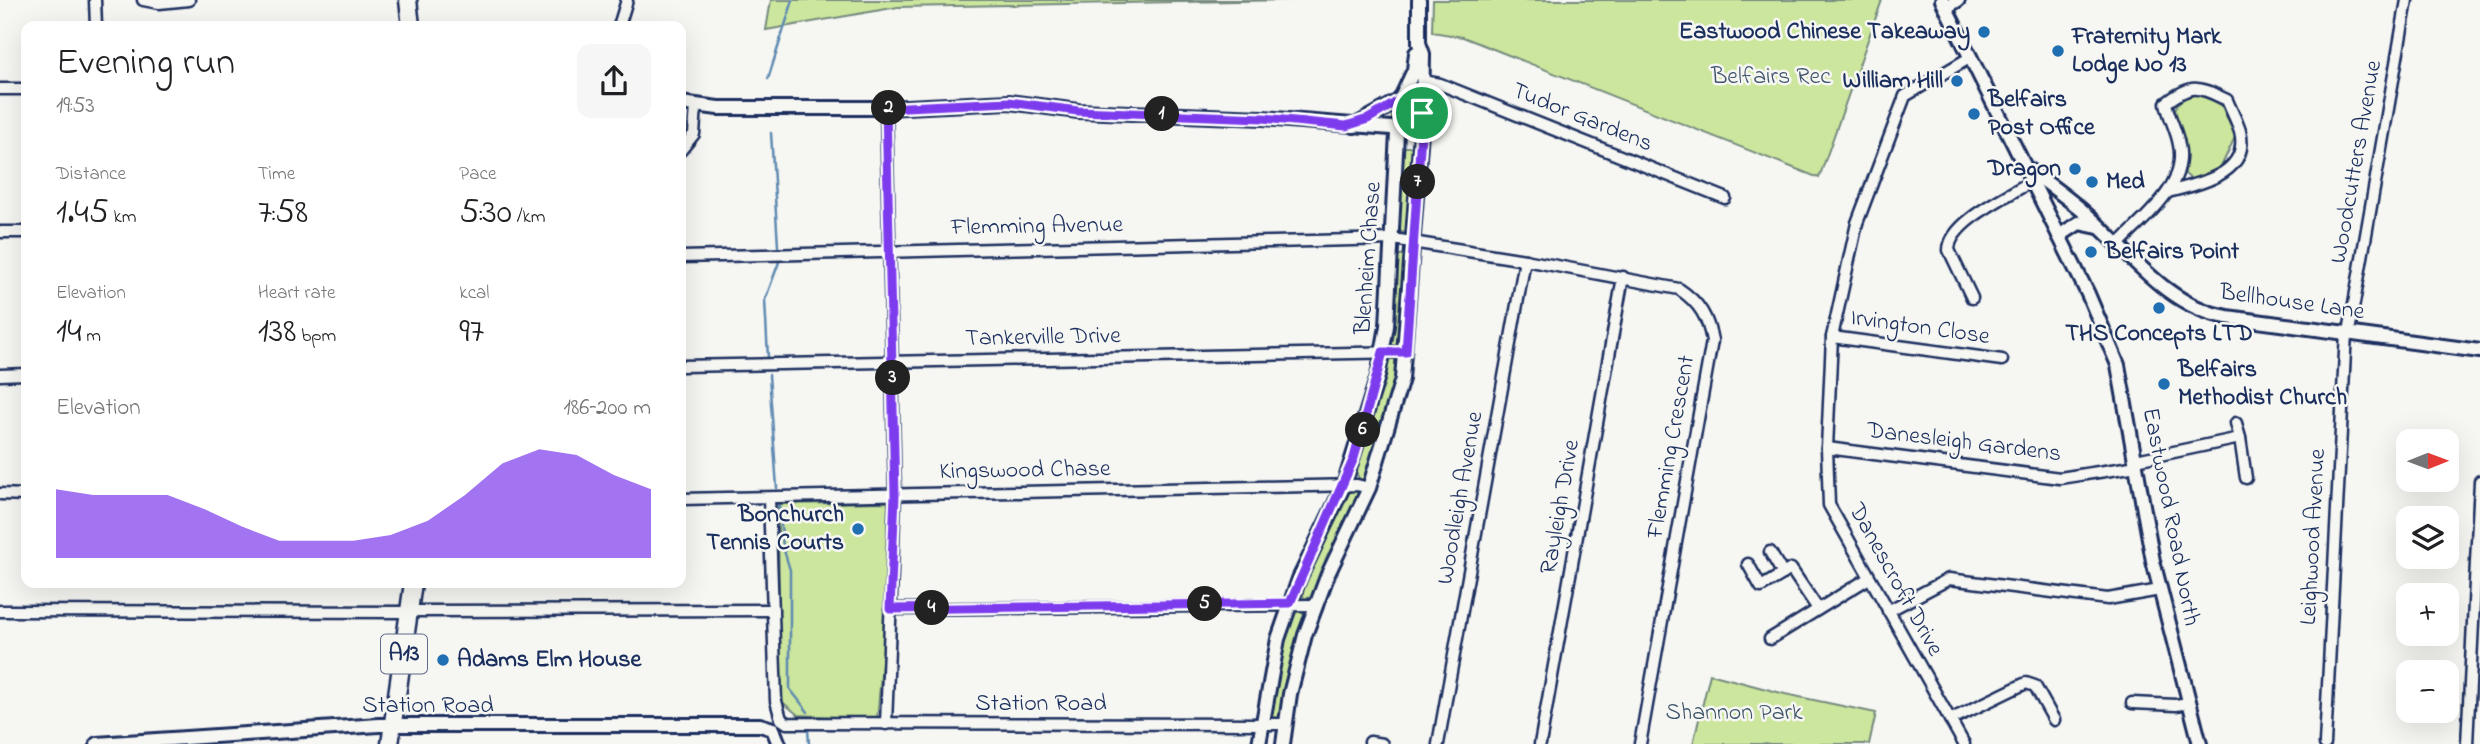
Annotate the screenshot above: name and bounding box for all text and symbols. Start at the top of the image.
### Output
place label: Eastwood Chinese Takeaway [1679,15,1970,51]
place label: Fraternity Mark Lodge No 13 [2071,20,2222,84]
marker: Eastwood Chinese Takeaway [1976,24,1992,40]
text: Evening run [56,36,235,92]
marker: Fraternity Mark Lodge No 13 [2050,43,2066,59]
button: share [577,44,651,118]
street label: Woodcutters Avenue [2322,57,2392,266]
park label: Belfairs Rec [1710,60,1831,95]
place label: William Hill [1843,64,1943,99]
marker: William Hill [1949,73,1965,89]
street label: Tudor Gardens [1506,74,1658,162]
pin [1392,83,1452,143]
place label: Belfairs Post Office [1987,83,2096,146]
text: 19:53 [56,90,95,123]
pin: 2 [872,90,906,126]
text: 2 [884,94,893,121]
icon: arrive [1403,94,1441,132]
pin: 1 [1144,96,1180,132]
text: 1 [1158,100,1165,127]
marker: Belfairs Post Office [1966,106,1982,122]
place label: Dragon [1987,152,2061,188]
text: Distance [56,161,126,188]
text: Time [258,161,295,188]
text: Pace [459,161,496,188]
marker: Dragon [2067,161,2083,177]
pin: 7 [1400,164,1436,200]
place label: Med [2106,165,2145,200]
text: 7 [1414,168,1421,195]
marker: Med [2084,174,2100,190]
street label: Blenheim Chase [1346,180,1392,337]
text: 1.45 [56,188,109,239]
text: 7:58 [258,188,308,239]
text: 5:30 [459,188,512,239]
text: km [109,204,137,231]
text: /km [512,204,546,231]
street label: Flemming Avenue [950,208,1124,246]
place label: Belfairs Point [2104,235,2240,270]
marker: Belfairs Point [2083,244,2099,260]
street label: Bellhouse Lane [2216,275,2367,331]
text: Elevation [56,280,126,307]
text: Heart rate [258,280,336,307]
text: kcal [459,280,490,307]
marker: THS Concepts LTD [2151,300,2167,316]
street label: Irvington Close [1848,301,1992,355]
text: 14 [56,307,82,358]
text: 138 [258,307,296,358]
text: 97 [459,307,484,358]
place label: THS Concepts LTD [2065,317,2253,352]
street label: Tankerville Drive [965,319,1121,357]
text: m [82,323,101,350]
text: bpm [296,323,336,350]
street label: Flemming Crescent [1638,353,1705,542]
place label: Belfairs Methodist Church [2177,353,2347,416]
pin: 3 [876,360,910,396]
text: 3 [889,364,896,391]
marker: Belfairs Methodist Church [2156,376,2172,392]
text: Elevation [56,392,141,425]
text: 186–200 m [563,392,651,425]
street label: Eastwood Road North [2132,405,2208,629]
street label: Woodleigh Avenue [1429,408,1493,587]
pin: 6 [1346,412,1380,448]
street label: Danesleigh Gardens [1864,414,2063,472]
text: 6 [1358,416,1367,443]
north arrow [2396,429,2459,492]
map controls [2396,429,2459,723]
street label: Rayleigh Drive [1532,437,1591,577]
street label: Leighwood Avenue [2292,448,2336,626]
street label: Kingswood Chase [939,452,1111,490]
street label: Danescroft Drive [1838,496,1952,663]
place label: Bonchurch Tennis Courts [706,498,844,561]
button: layers [2396,506,2459,569]
marker: Bonchurch Tennis Courts [850,521,866,537]
button: + [2396,583,2459,646]
pin: 5 [1188,586,1222,622]
pin: 4 [914,590,950,626]
text: 5 [1199,590,1210,617]
text: 4 [928,594,935,621]
road number: A13 [381,634,427,674]
place label: Adams Elm House [457,643,643,678]
marker: Adams Elm House [435,652,451,668]
button: − [2396,660,2459,723]
street label: Station Road [975,687,1107,722]
street label: Station Road [362,689,494,724]
park label: Shannon Park [1665,696,1803,731]

